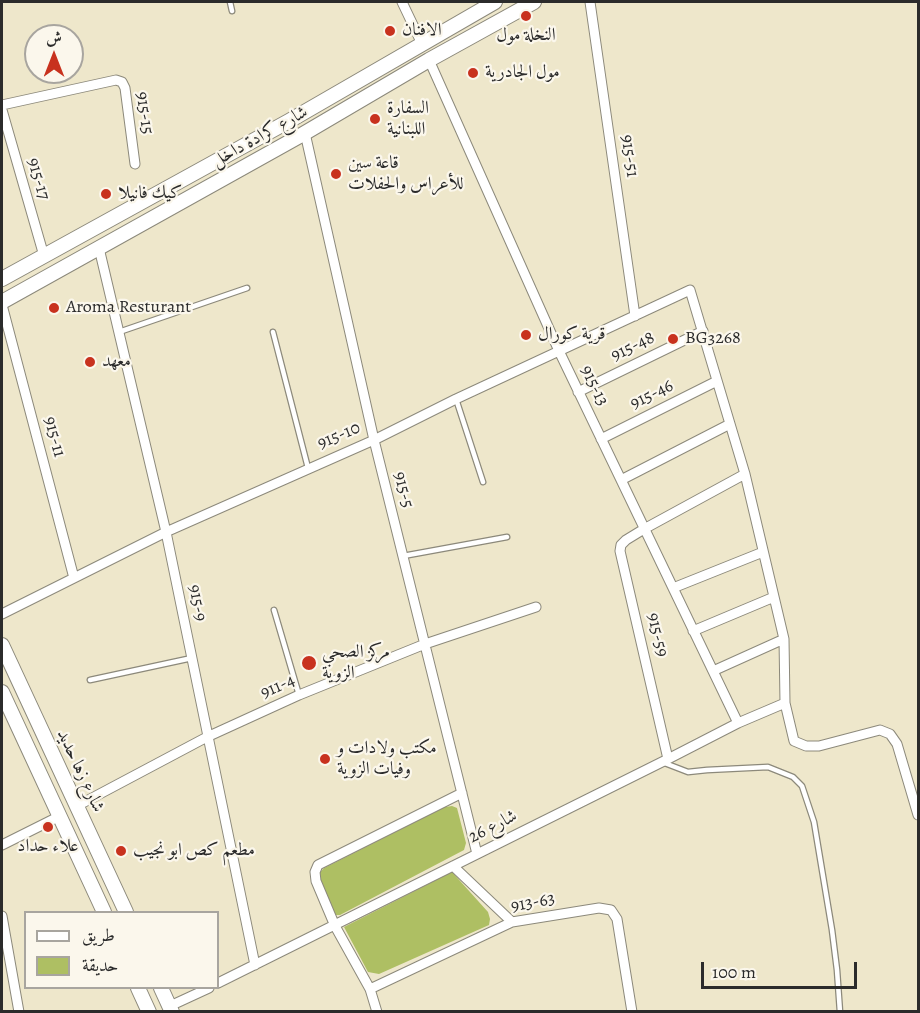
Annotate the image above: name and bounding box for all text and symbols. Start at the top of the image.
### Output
marker: النخلة مول [519,9,533,23]
place label: الافنان [402,20,442,42]
north arrow [24,24,84,84]
marker: الافنان [383,24,397,38]
place label: النخلة مول [496,25,556,47]
text: ش [46,27,62,49]
place label: مول الجادرية [485,62,560,84]
marker: مول الجادرية [466,66,480,80]
street label: 915-15 [130,90,158,136]
place label: السفارة اللبنانية [387,98,429,140]
street label: شارع كرادة داخل [208,102,312,172]
marker: السفارة اللبنانية [368,112,382,126]
street label: 915-51 [615,133,643,179]
place label: قاعة سين للأعراس والحفلات [348,153,464,195]
street label: 915-17 [22,156,54,202]
marker: قاعة سين للأعراس والحفلات [329,167,343,181]
place label: كيك فانيلا [118,183,182,205]
marker: كيك فانيلا [99,187,113,201]
place label: Aroma Resturant [66,297,191,319]
marker: Aroma Resturant [47,301,61,315]
place label: قرية كورال [538,324,605,346]
street label: 915-48 [608,327,658,367]
marker: قرية كورال [519,328,533,342]
place label: BG3268 [685,328,741,350]
marker: BG3268 [666,332,680,346]
place label: معهد [102,351,131,373]
marker: معهد [83,355,97,369]
street label: 915-13 [575,362,613,410]
street label: 915-46 [627,375,677,415]
street label: 915-11 [38,414,70,460]
street label: 915-10 [314,417,364,455]
street label: 915-5 [388,470,418,510]
street label: 915-9 [183,583,211,623]
street label: 915-59 [641,611,673,659]
place label: مركز الصحي الزوية [322,642,390,684]
marker: مركز الصحي الزوية [300,654,318,672]
street label: 911-4 [257,670,299,704]
street label: شارع زها حديد [51,726,109,816]
place label: مكتب ولادات و وفيات الزوية [337,738,437,780]
marker: مكتب ولادات و وفيات الزوية [318,752,332,766]
street label: شارع 26 [465,806,521,848]
marker: علاء حداد [41,820,55,834]
place label: علاء حداد [17,836,79,858]
place label: مطعم كص ابو نجيب [133,840,255,862]
marker: مطعم كص ابو نجيب [114,844,128,858]
street label: 913-63 [509,888,557,918]
legend [24,911,219,989]
text: طريق [82,923,115,947]
scale bar [704,950,860,988]
text: حديقة [82,953,118,977]
text: 100 m [712,960,756,984]

